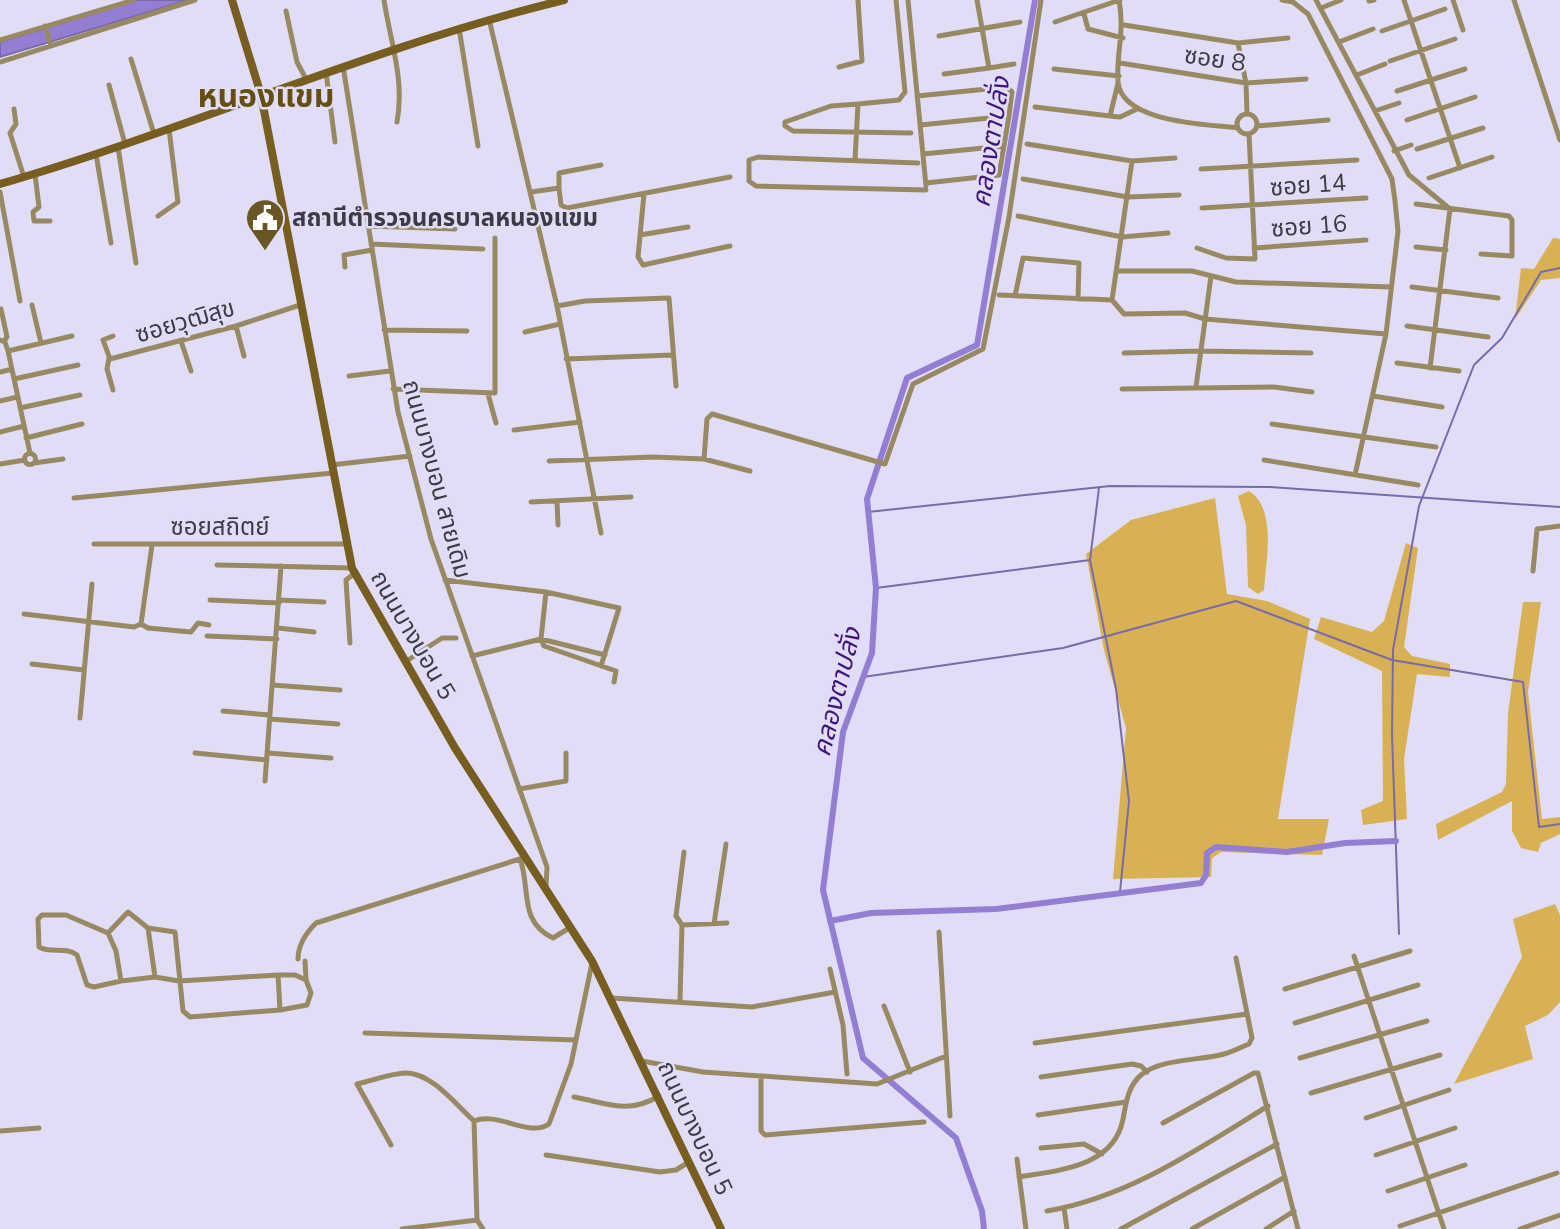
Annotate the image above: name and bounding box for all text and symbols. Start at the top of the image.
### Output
street label: ซอย 8 [1182,39,1248,79]
water label: คลองตาปลั่ง [963,73,1019,210]
district label: หนองแขม [198,75,334,118]
street label: ซอย 14 [1269,166,1347,204]
public building icon: สถานีตำรวจนครบาลหนองแขม [244,197,286,252]
place label: สถานีตำรวจนครบาลหนองแขม [292,202,598,234]
street label: ซอย 16 [1270,207,1348,245]
street label: ซอยวุฒิสุข [132,292,238,350]
street label: ถนนบางบอน สายเดิม [395,376,479,582]
street label: ซอยสถิตย์ [170,511,270,543]
street label: ถนนบางบอน 5 [363,564,463,706]
water label: คลองตาปลั่ง [804,623,870,760]
street label: ถนนบางบอน 5 [650,1056,740,1200]

